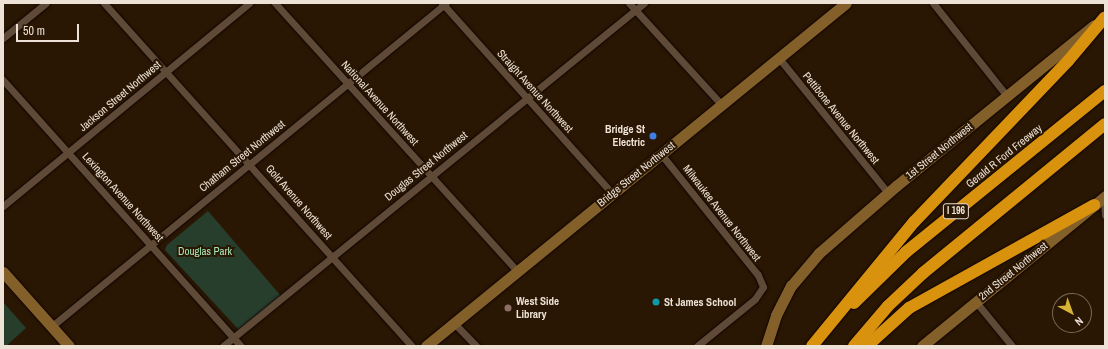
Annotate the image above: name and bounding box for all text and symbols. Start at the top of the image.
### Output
scale bar [18,16,81,42]
text: 50 m [23,23,45,39]
street label: Straight Avenue Northwest [494,47,576,135]
street label: Jackson Street Northwest [76,58,164,134]
street label: National Avenue Northwest [338,58,422,148]
street label: Pettibone Avenue Northwest [800,69,882,167]
street label: Chatham Street Northwest [197,117,287,195]
street label: 1st Street Northwest [903,120,975,182]
street label: Gerald R Ford Freeway [963,121,1045,191]
place label: Bridge St Electric [605,123,645,149]
street label: Douglas Street Northwest [382,129,470,203]
marker: Bridge St Electric [648,131,658,141]
street label: Bridge Street Northwest [594,139,678,209]
street label: Lexington Avenue Northwest [79,150,167,244]
street label: Gold Avenue Northwest [263,162,335,242]
street label: Milwaukee Avenue Northwest [680,162,764,264]
road number: I 196 [942,203,970,219]
street label: 2nd Street Northwest [976,239,1050,303]
park label: Douglas Park [178,244,232,258]
north arrow [1052,293,1092,333]
place label: West Side Library [516,295,559,321]
place label: St James School [664,295,736,309]
marker: St James School [651,297,661,307]
marker: West Side Library [503,303,513,313]
text: N [1072,314,1086,329]

